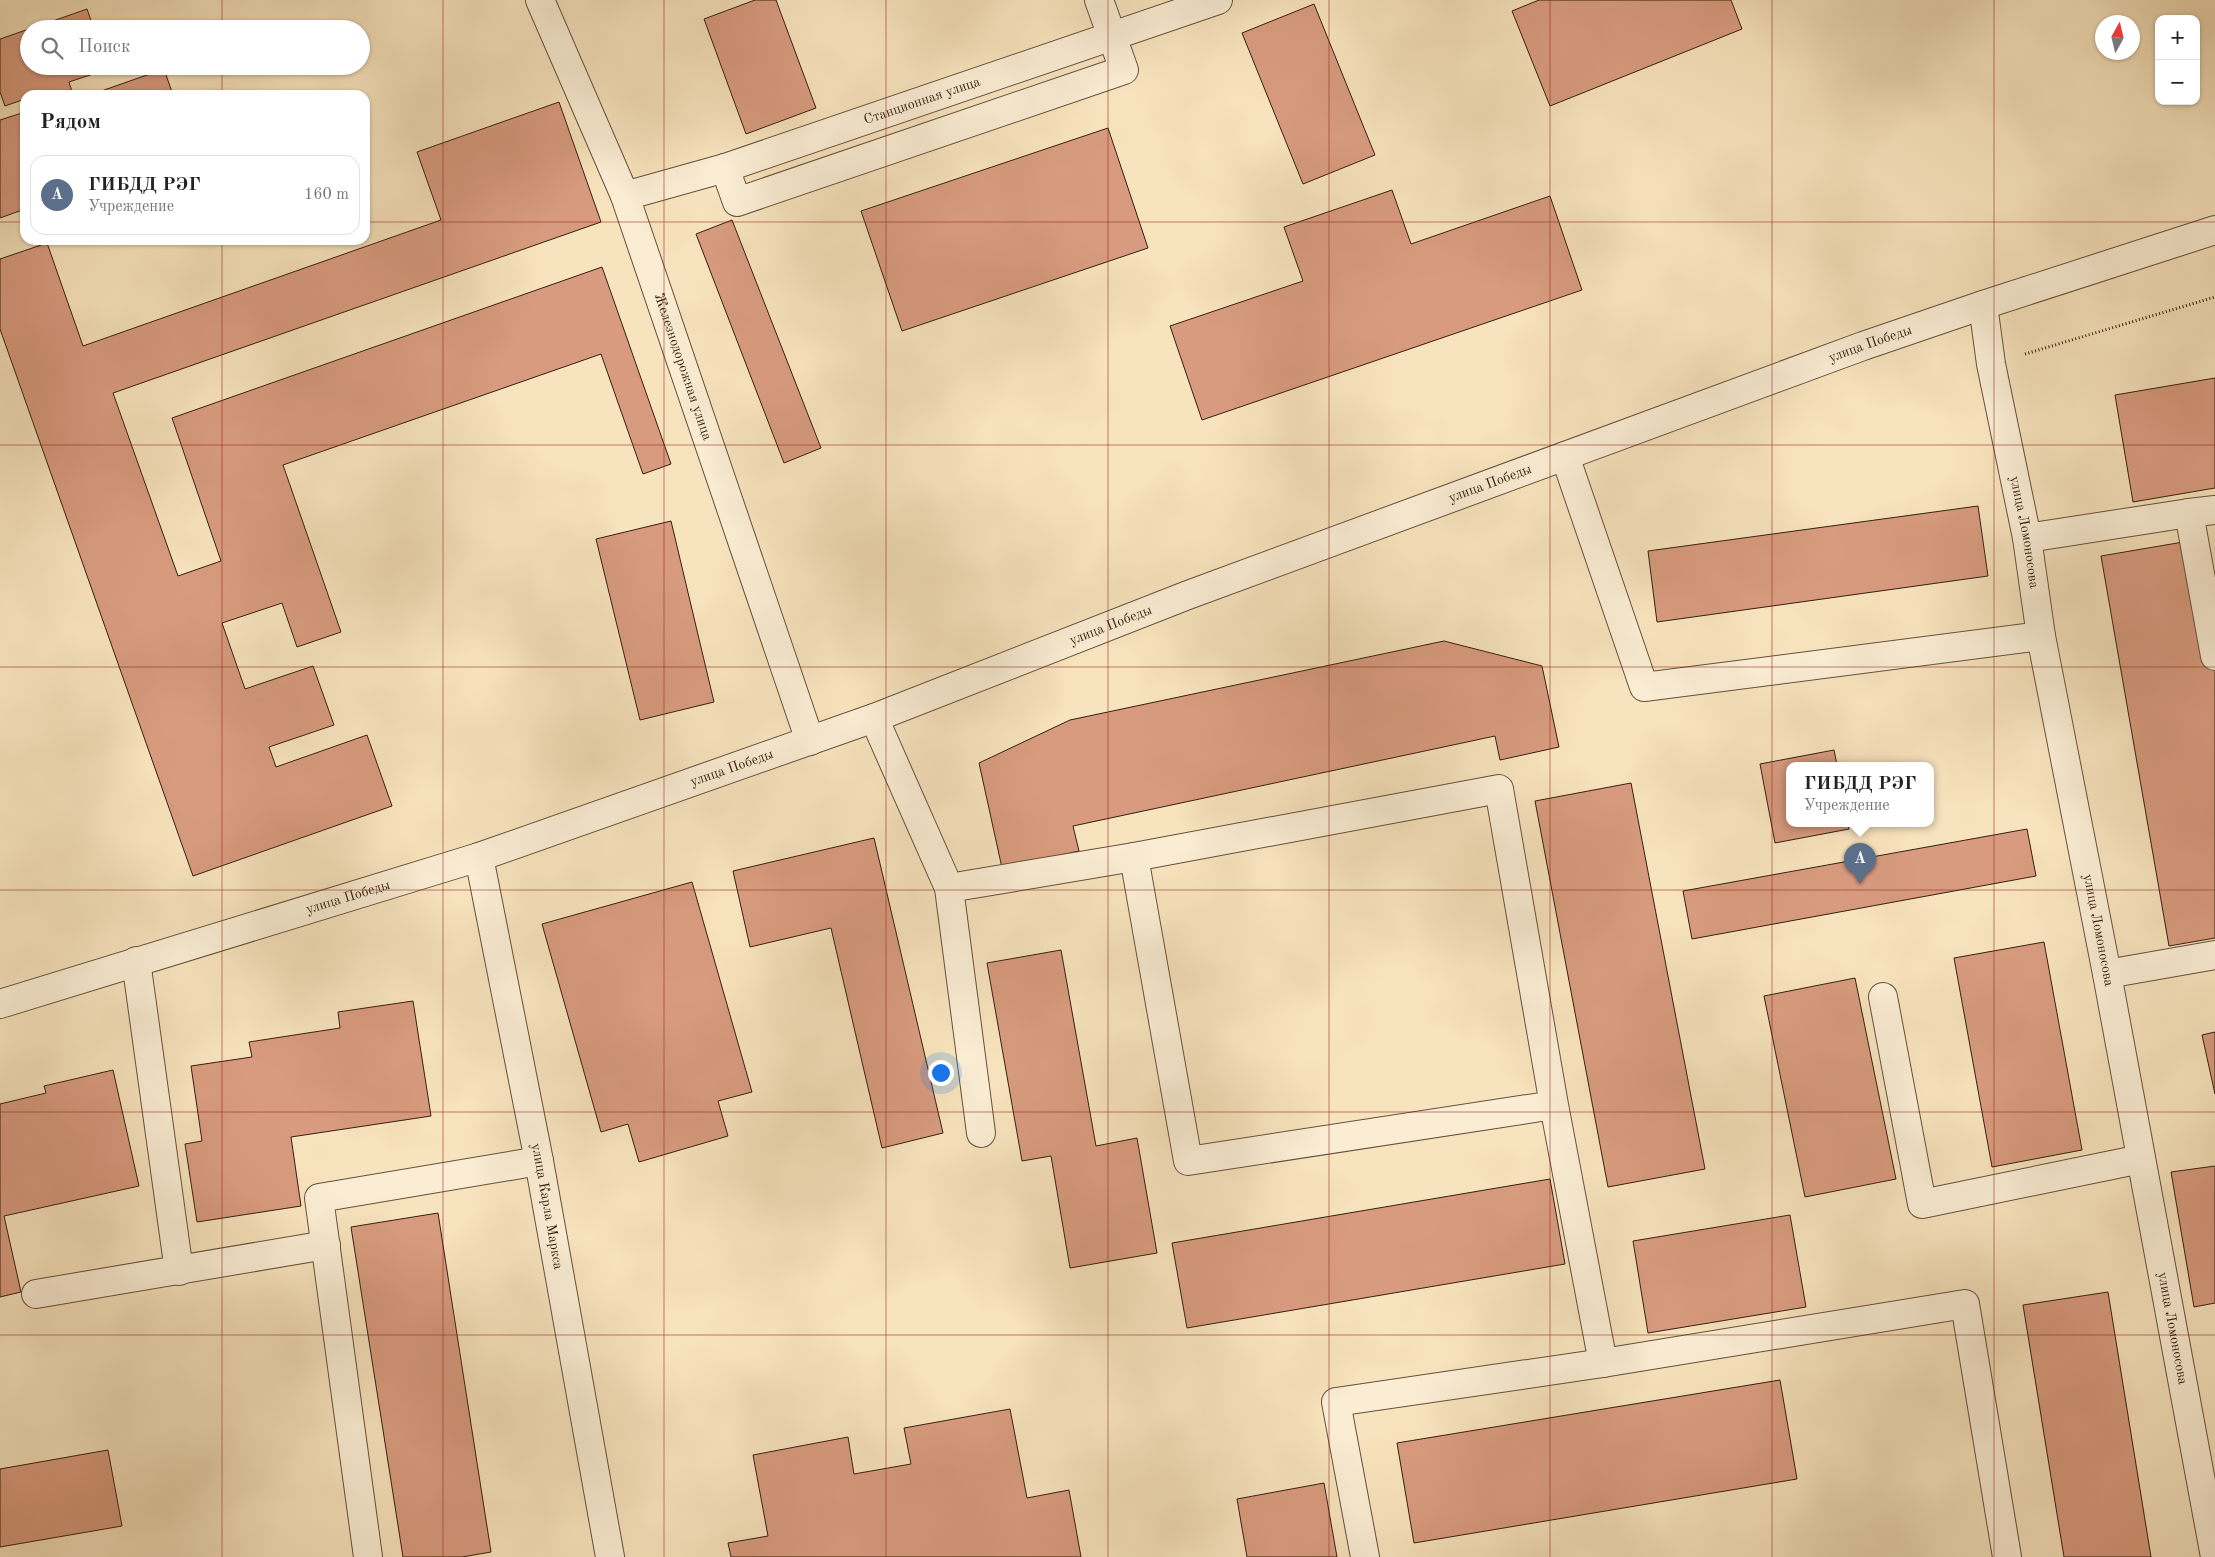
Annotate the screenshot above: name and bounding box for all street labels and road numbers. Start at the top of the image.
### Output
street label: Станционная улица [862,75,982,127]
street label: Железнодорожная улица [652,292,714,442]
street label: улица Победы [1827,323,1914,365]
street label: улица Победы [1447,462,1533,505]
street label: улица Ломоносова [2007,475,2041,589]
street label: улица Победы [1067,603,1154,648]
street label: улица Победы [688,747,775,789]
street label: улица Ломоносова [2081,873,2116,988]
street label: улица Победы [304,878,392,917]
street label: улица Карла Маркса [529,1142,565,1271]
street label: улица Ломоносова [2155,1271,2190,1386]

